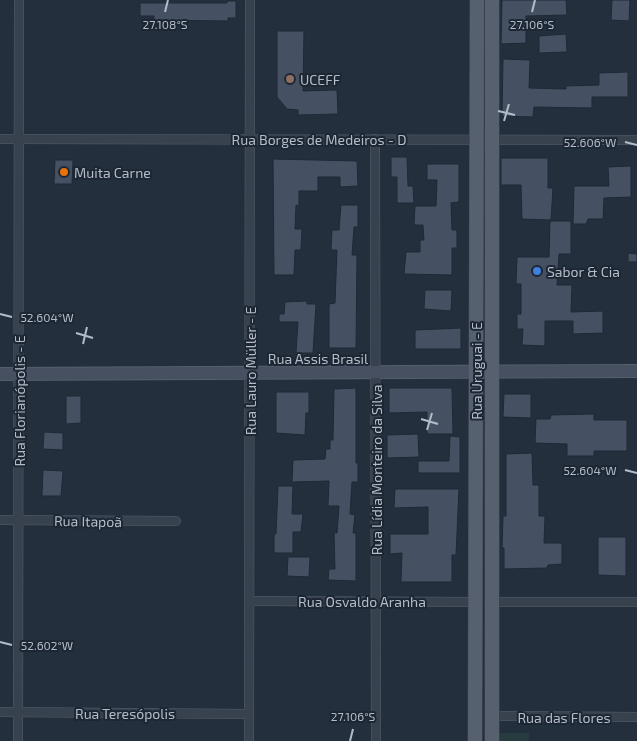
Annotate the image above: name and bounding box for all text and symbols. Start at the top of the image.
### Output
text: 27.108°S [143,17,188,31]
text: 27.106°S [510,17,555,31]
place label: UCEFF [300,71,341,88]
marker: UCEFF [284,73,296,85]
street label: Rua Borges de Medeiros - D [232,131,406,148]
text: 52.606°W [564,135,616,149]
place label: Muita Carne [74,164,151,181]
marker: Muita Carne [58,166,70,178]
place label: Sabor & Cia [547,263,620,280]
marker: Sabor & Cia [531,265,543,277]
street label: Rua Lauro Müller - E [242,307,259,435]
text: 52.604°W [20,310,74,324]
street label: Rua Uruguai - E [468,322,485,420]
street label: Rua Florianópolis - E [11,335,28,467]
street label: Rua Assis Brasil [268,350,369,367]
street label: Rua Lídia Monteiro da Silva [368,385,385,555]
text: 52.604°W [563,463,617,477]
street label: Rua Itapoã [54,512,122,530]
street label: Rua Osvaldo Aranha [298,593,426,610]
text: 52.602°W [21,638,73,652]
street label: Rua Teresópolis [75,705,175,722]
text: 27.106°S [331,709,376,723]
street label: Rua das Flores [517,709,611,726]

